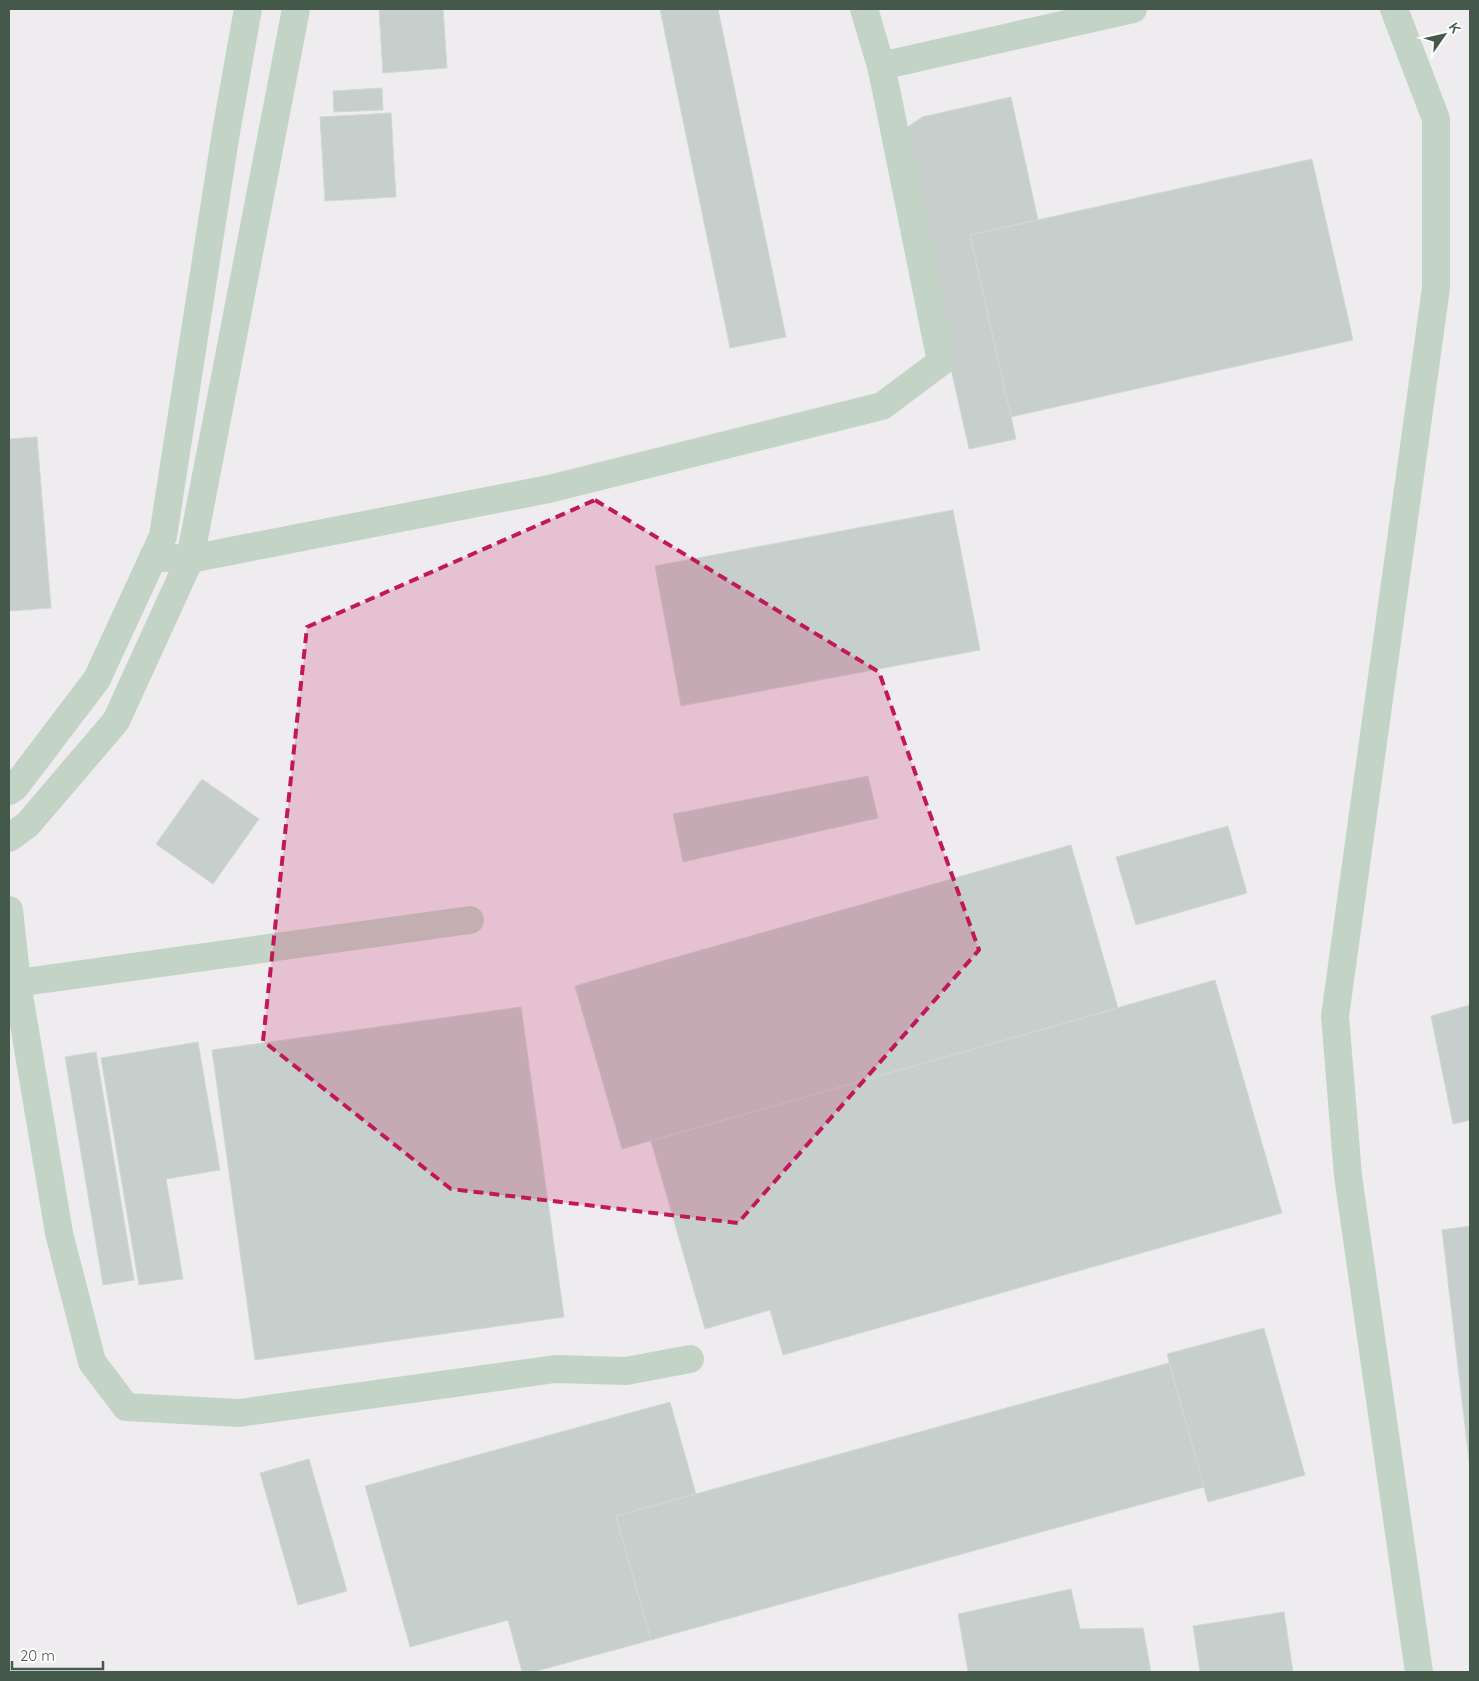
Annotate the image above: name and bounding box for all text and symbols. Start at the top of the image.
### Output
north arrow [1419,10,1469,60]
text: K [1445,19,1465,37]
scale bar [12,1638,104,1670]
text: 20 m [20,1646,55,1665]

